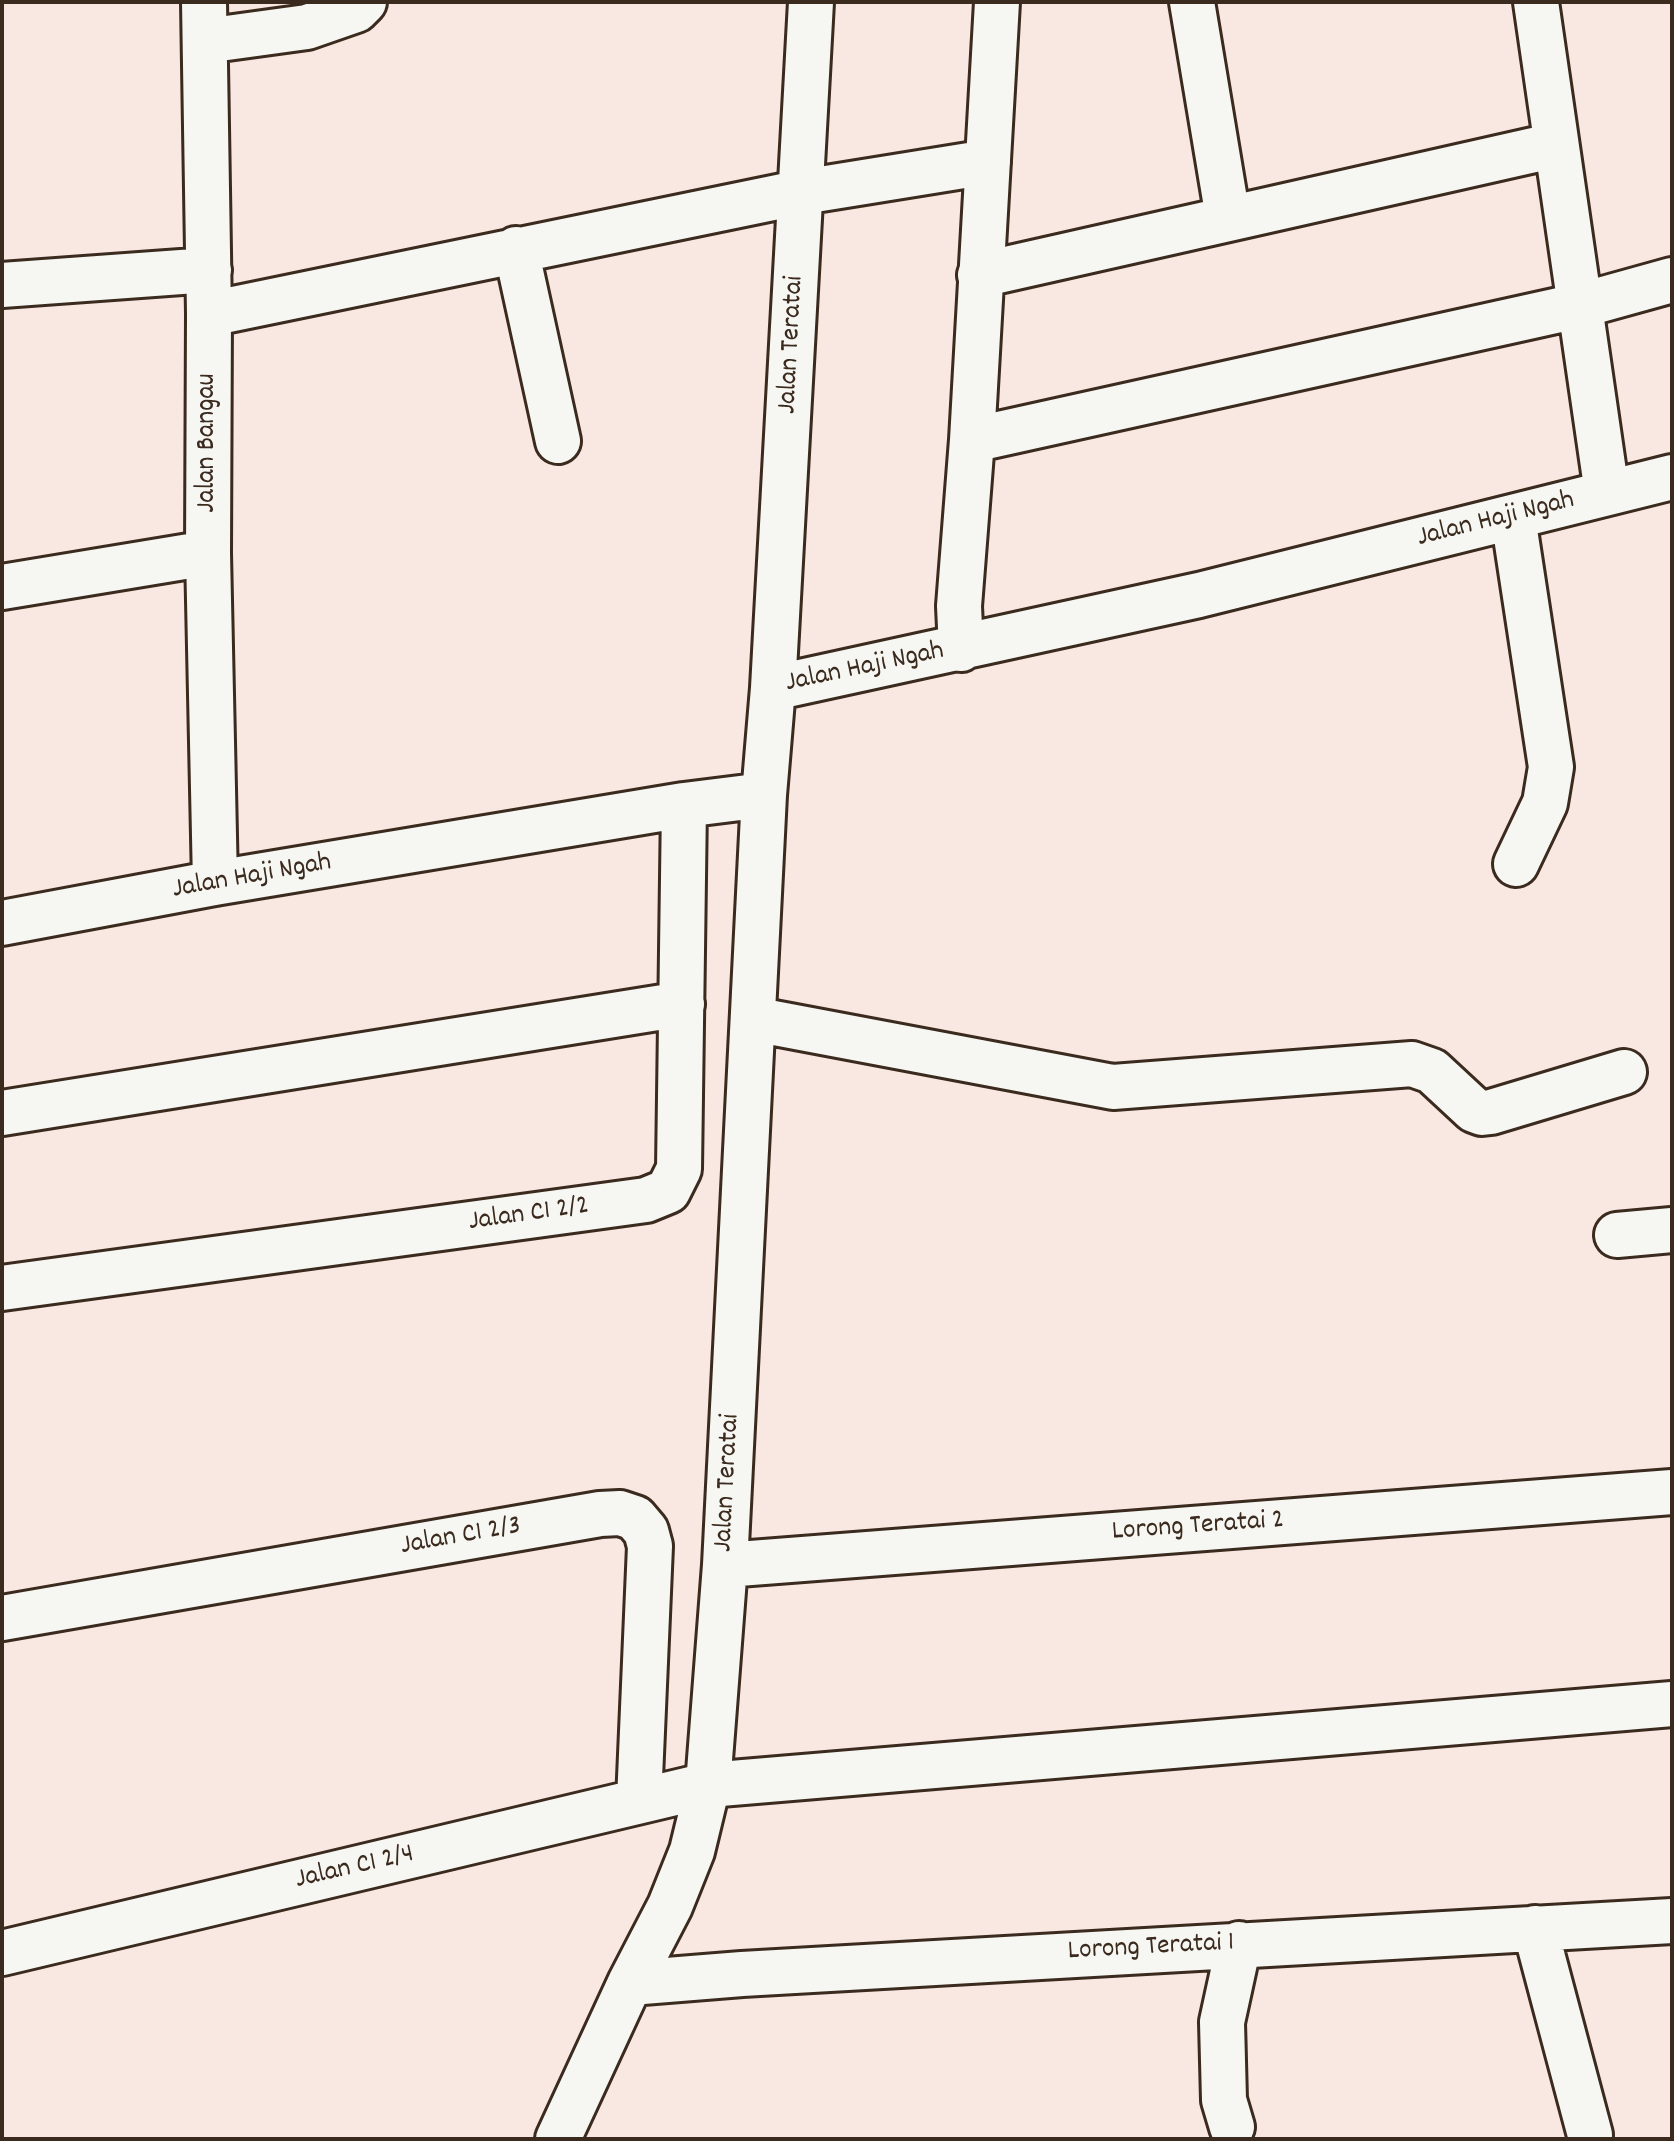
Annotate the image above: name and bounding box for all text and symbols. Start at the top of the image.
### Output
street label: Jalan Teratai [773,275,813,415]
street label: Jalan Bangau [192,373,226,513]
street label: Jalan Haji Ngah [1414,485,1578,557]
street label: Jalan Haji Ngah [783,636,947,702]
street label: Jalan Haji Ngah [170,847,334,909]
street label: Jalan C1 2/2 [467,1191,591,1241]
street label: Jalan Teratai [709,1413,749,1553]
street label: Lorong Teratai 2 [1111,1505,1285,1551]
street label: Jalan C1 2/3 [398,1511,524,1565]
street label: Jalan C1 2/4 [292,1839,418,1899]
street label: Lorong Teratai 1 [1067,1928,1235,1970]

